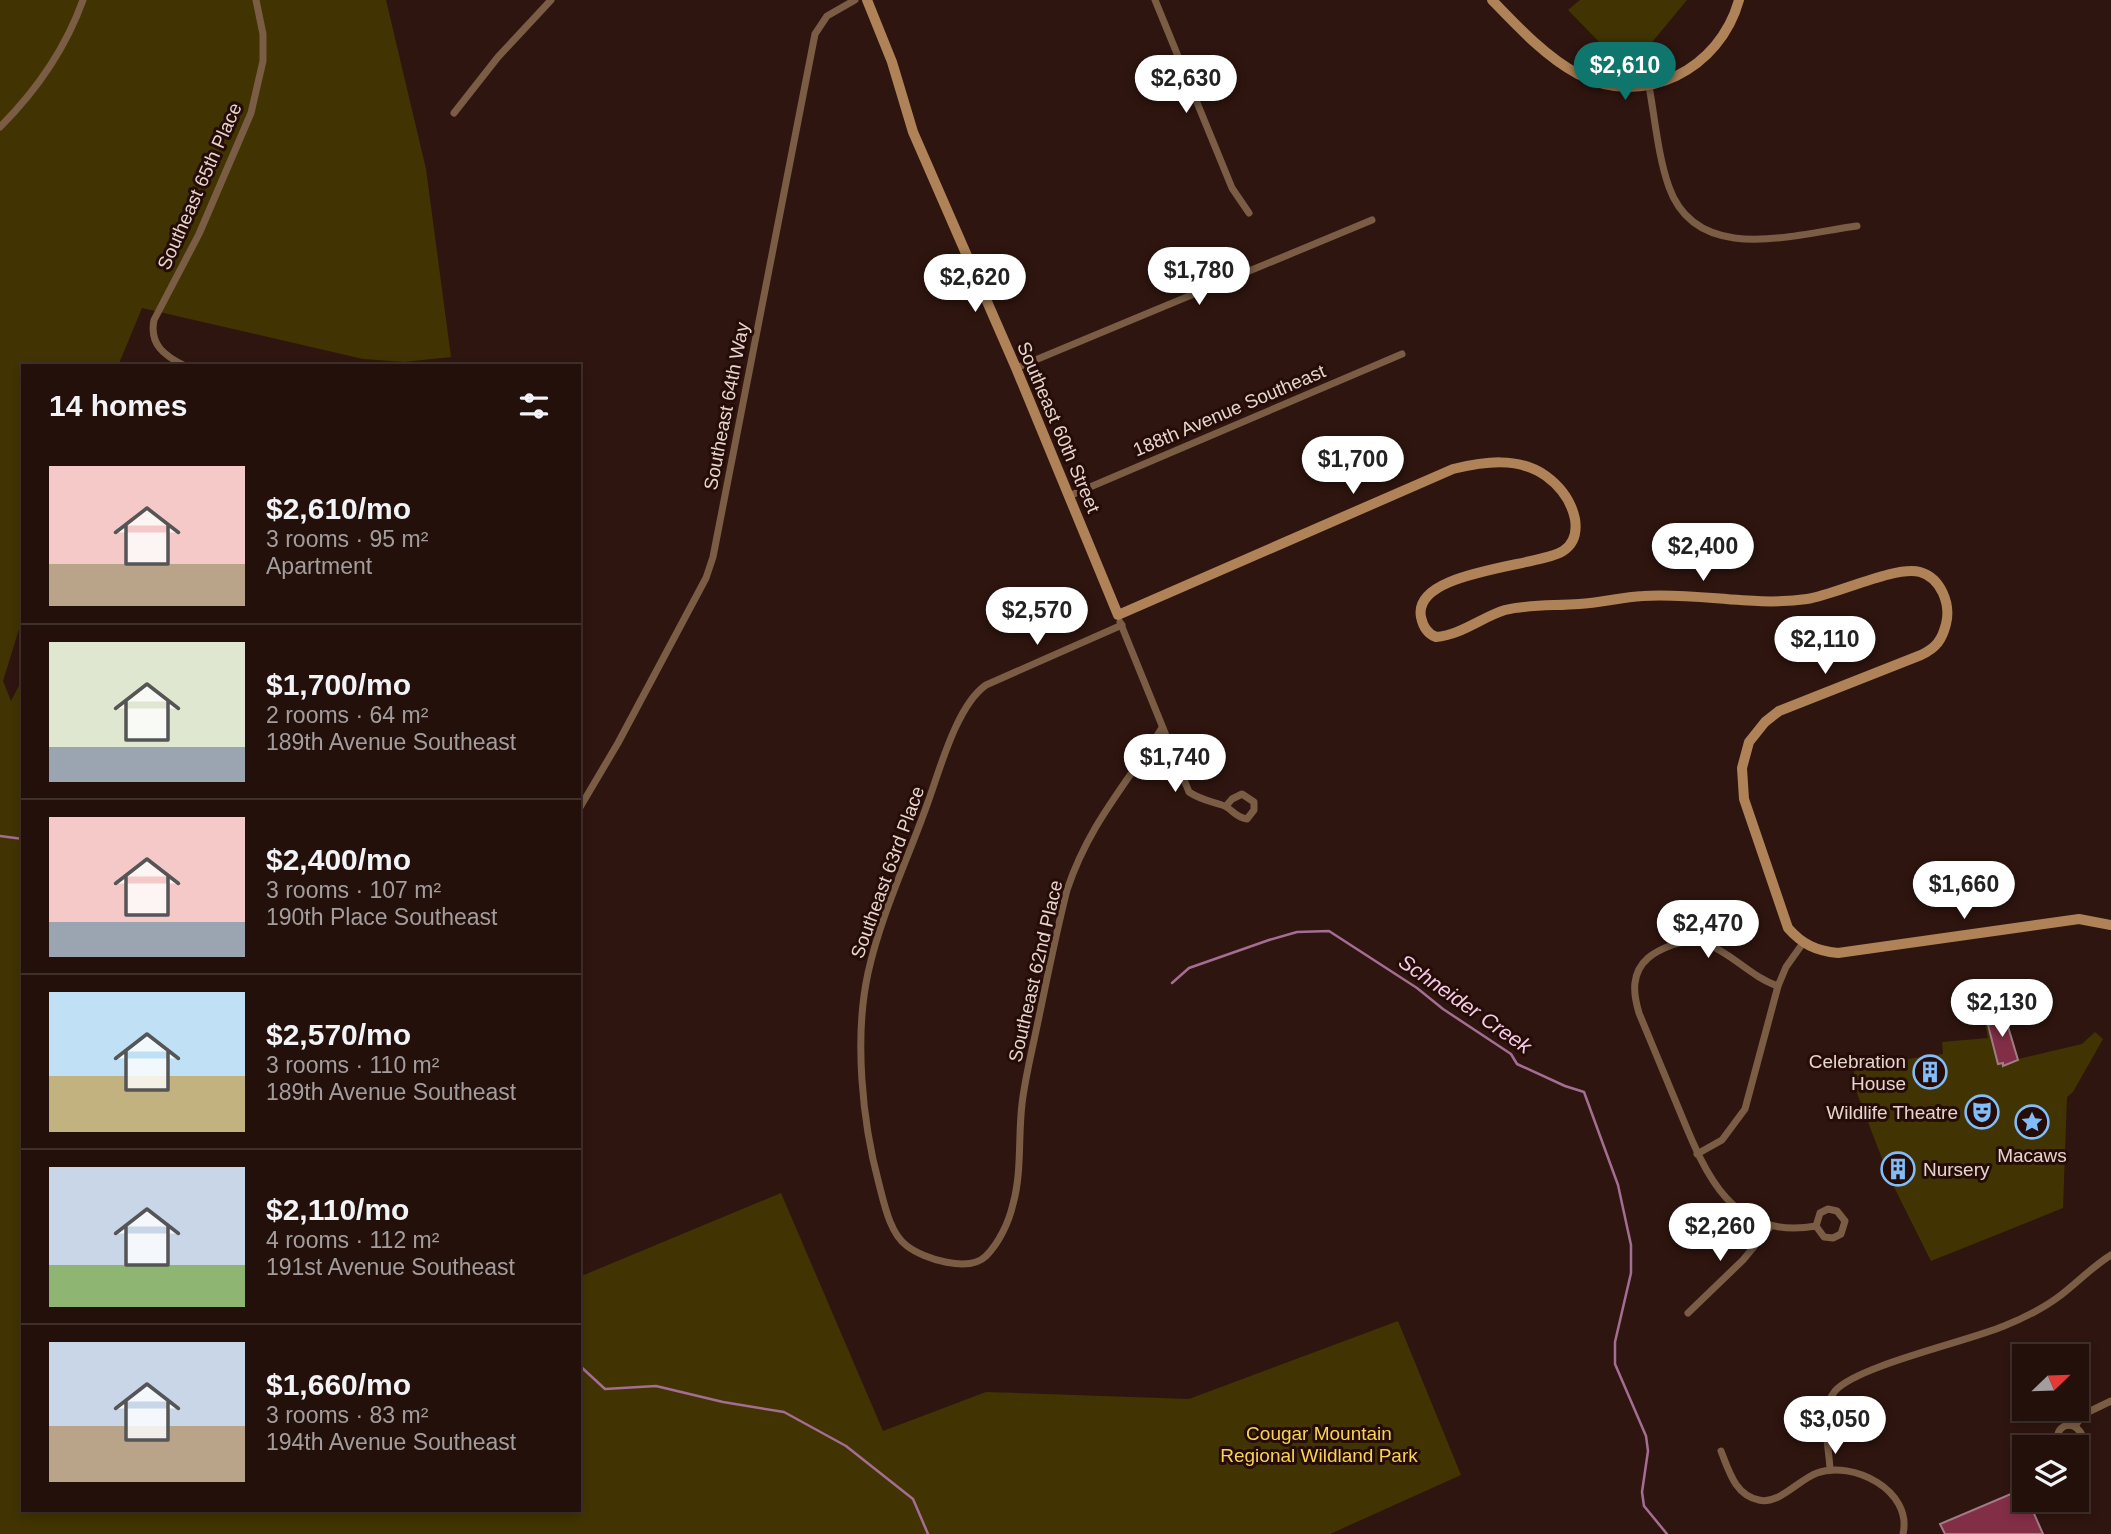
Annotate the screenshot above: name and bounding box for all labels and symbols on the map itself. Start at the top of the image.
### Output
pin: $2,610 [1568,42,1682,102]
pin: $2,630 [1129,55,1243,115]
street label: Southeast 65th Place [153,99,246,273]
pin: $1,780 [1142,247,1256,307]
pin: $2,620 [918,254,1032,314]
street label: Southeast 64th Way [700,320,753,492]
street label: Southeast 60th Street [1013,338,1104,517]
street label: 188th Avenue Southeast [1130,360,1329,461]
pin: $1,700 [1296,436,1410,496]
pin: $2,400 [1646,524,1760,583]
pin: $2,570 [980,588,1094,647]
pin: $2,110 [1768,616,1882,676]
pin: $1,740 [1118,734,1232,794]
street label: Southeast 63rd Place [847,783,928,961]
pin: $1,660 [1907,862,2021,921]
street label: Southeast 62nd Place [1004,878,1067,1064]
pin: $2,470 [1651,900,1765,960]
water label: Schneider Creek [1395,949,1537,1059]
pin: $2,130 [1945,979,2059,1039]
place label: Celebration House [1809,1051,1906,1094]
building icon: Celebration House [1911,1053,1949,1091]
theatre icon: Wildlife Theatre [1963,1093,2001,1131]
place label: Wildlife Theatre [1826,1102,1958,1123]
place icon: Macaws [2013,1103,2051,1141]
place label: Macaws [1997,1145,2067,1166]
building icon: Nursery [1879,1150,1917,1188]
place label: Nursery [1923,1159,1990,1180]
pin: $2,260 [1663,1204,1777,1263]
north arrow [2012,1344,2090,1421]
pin: $3,050 [1778,1396,1892,1456]
park label: Cougar Mountain Regional Wildland Park [1220,1423,1418,1466]

